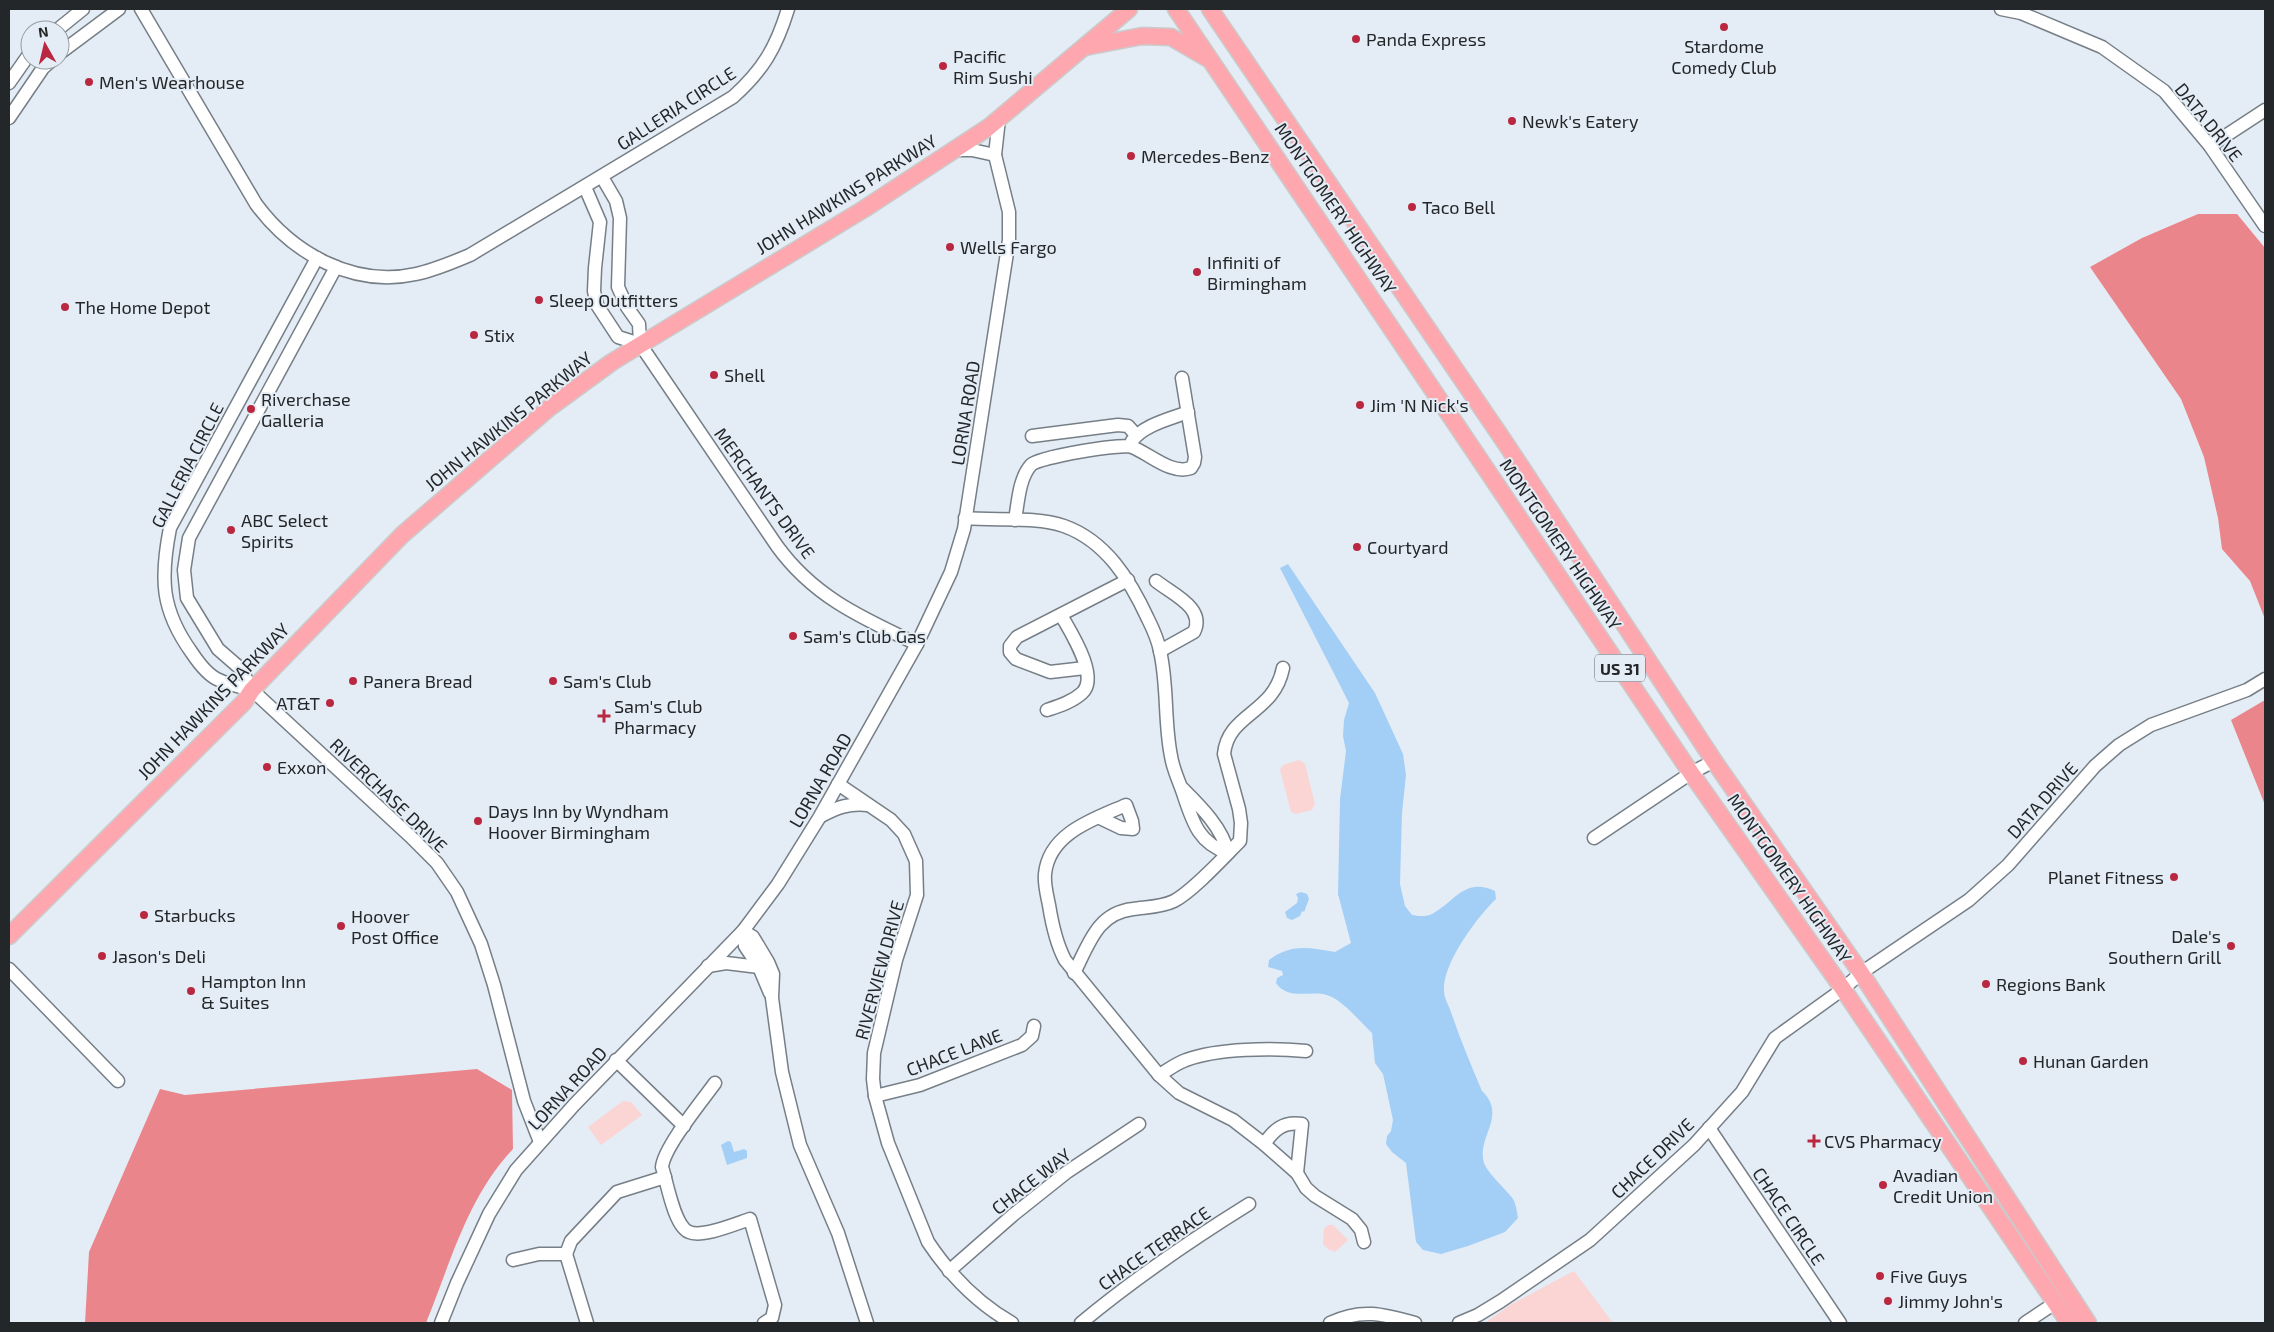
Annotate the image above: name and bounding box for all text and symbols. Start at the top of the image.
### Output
north arrow [20,20,70,70]
marker: Stardome Comedy Club [1718,21,1730,33]
text: N [37,23,49,41]
place label: Panda Express [1366,28,1486,50]
marker: Panda Express [1350,33,1362,45]
place label: Stardome Comedy Club [1671,35,1777,78]
place label: Pacific Rim Sushi [953,45,1033,88]
marker: Pacific Rim Sushi [937,60,949,72]
street label: GALLERIA CIRCLE [612,61,740,155]
place label: Men's Wearhouse [99,71,245,93]
marker: Men's Wearhouse [83,76,95,88]
street label: DATA DRIVE [2171,78,2247,166]
place label: Newk's Eatery [1522,110,1639,132]
marker: Newk's Eatery [1506,115,1518,127]
street label: MONTGOMERY HIGHWAY [1270,118,1402,298]
street label: JOHN HAWKINS PARKWAY [752,129,941,259]
place label: Mercedes-Benz [1141,145,1269,167]
marker: Mercedes-Benz [1125,150,1137,162]
place label: Taco Bell [1422,196,1496,218]
marker: Taco Bell [1406,201,1418,213]
place label: Wells Fargo [960,236,1057,258]
marker: Wells Fargo [944,241,956,253]
place label: Infiniti of Birmingham [1207,251,1307,294]
marker: Infiniti of Birmingham [1191,266,1203,278]
place label: Sleep Outfitters [549,289,678,311]
marker: Sleep Outfitters [533,294,545,306]
place label: The Home Depot [75,296,211,318]
marker: The Home Depot [59,301,71,313]
place label: Stix [484,324,515,346]
marker: Stix [468,329,480,341]
street label: JOHN HAWKINS PARKWAY [420,346,597,495]
street label: LORNA ROAD [946,359,984,467]
place label: Shell [724,364,766,386]
marker: Shell [708,369,720,381]
place label: Riverchase Galleria [261,388,351,431]
place label: Jim 'N Nick's [1370,394,1469,416]
street label: GALLERIA CIRCLE [146,399,228,531]
marker: Jim 'N Nick's [1354,399,1366,411]
marker: Riverchase Galleria [245,403,257,415]
street label: MERCHANTS DRIVE [710,423,820,563]
street label: MONTGOMERY HIGHWAY [1495,454,1627,634]
place label: ABC Select Spirits [241,509,328,552]
marker: ABC Select Spirits [225,524,237,536]
place label: Courtyard [1367,536,1449,558]
marker: Courtyard [1351,541,1363,553]
street label: JOHN HAWKINS PARKWAY [132,618,294,784]
place label: Sam's Club Gas [803,625,926,647]
marker: Sam's Club Gas [787,630,799,642]
road number: US 31 [1595,654,1645,681]
place label: Panera Bread [363,670,473,692]
place label: Sam's Club [563,670,652,692]
marker: Panera Bread [347,675,359,687]
marker: Sam's Club [547,675,559,687]
place label: AT&T [276,692,321,714]
place label: Sam's Club Pharmacy [614,695,703,738]
marker: AT&T [324,697,336,709]
marker: Sam's Club Pharmacy [598,710,610,722]
street label: LORNA ROAD [784,729,856,831]
street label: RIVERCHASE DRIVE [326,733,452,857]
place label: Exxon [277,756,327,778]
street label: DATA DRIVE [2002,757,2082,843]
marker: Exxon [261,761,273,773]
street label: MONTGOMERY HIGHWAY [1723,789,1857,968]
place label: Days Inn by Wyndham Hoover Birmingham [488,800,669,843]
marker: Days Inn by Wyndham Hoover Birmingham [472,815,484,827]
place label: Planet Fitness [2048,866,2164,888]
marker: Planet Fitness [2168,871,2180,883]
street label: RIVERVIEW DRIVE [850,898,908,1042]
place label: Starbucks [154,904,236,926]
place label: Hoover Post Office [351,905,439,948]
marker: Starbucks [138,909,150,921]
marker: Hoover Post Office [335,920,347,932]
place label: Dale's Southern Grill [2108,925,2222,968]
marker: Dale's Southern Grill [2225,940,2237,952]
place label: Jason's Deli [112,945,206,967]
marker: Jason's Deli [96,950,108,962]
place label: Hampton Inn & Suites [201,970,306,1013]
place label: Regions Bank [1996,973,2106,995]
marker: Regions Bank [1980,978,1992,990]
marker: Hampton Inn & Suites [185,985,197,997]
street label: CHACE LANE [903,1024,1005,1080]
street label: LORNA ROAD [523,1042,611,1134]
place label: Hunan Garden [2033,1050,2149,1072]
marker: Hunan Garden [2017,1055,2029,1067]
street label: CHACE DRIVE [1606,1113,1698,1203]
place label: CVS Pharmacy [1824,1130,1942,1152]
marker: CVS Pharmacy [1808,1135,1820,1147]
street label: CHACE WAY [987,1143,1076,1219]
street label: CHACE CIRCLE [1748,1163,1830,1269]
place label: Avadian Credit Union [1893,1164,1993,1207]
marker: Avadian Credit Union [1877,1179,1889,1191]
street label: CHACE TERRACE [1094,1201,1214,1295]
place label: Five Guys [1890,1265,1968,1287]
marker: Five Guys [1874,1270,1886,1282]
place label: Jimmy John's [1898,1290,2003,1312]
marker: Jimmy John's [1882,1295,1894,1307]

